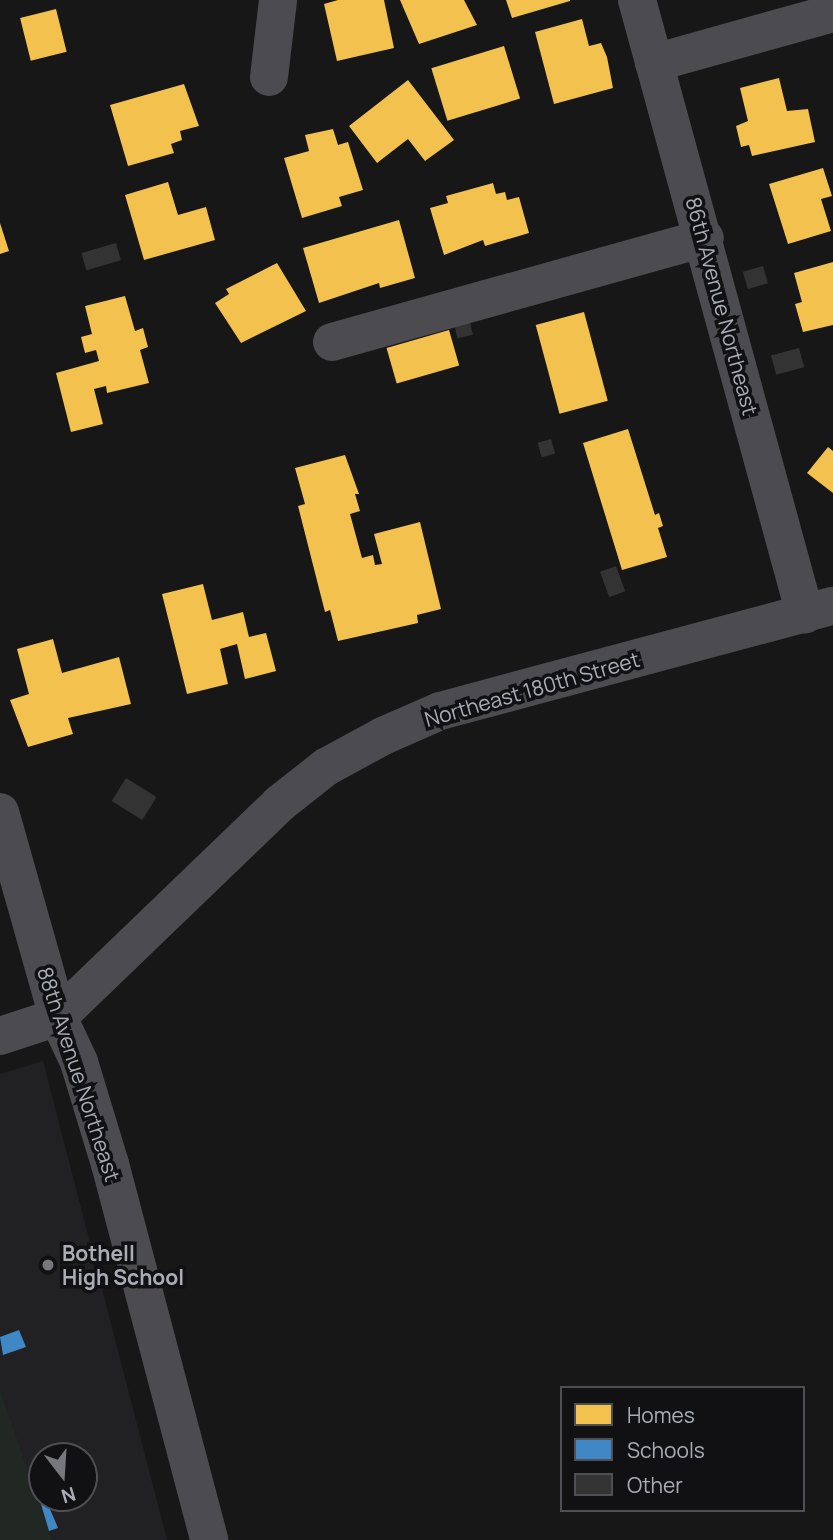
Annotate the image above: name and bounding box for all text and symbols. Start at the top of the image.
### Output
street label: 86th Avenue Northeast [681,194,763,418]
street label: Northeast 180th Street [422,646,642,732]
street label: 88th Avenue Northeast [32,964,126,1184]
place label: Bothell High School [62,1240,184,1290]
marker: Bothell High School [40,1257,56,1273]
legend [560,1386,805,1512]
text: Homes [627,1401,695,1429]
text: Schools [627,1436,705,1464]
north arrow [28,1442,98,1512]
text: Other [627,1471,683,1499]
text: N [58,1481,79,1510]

